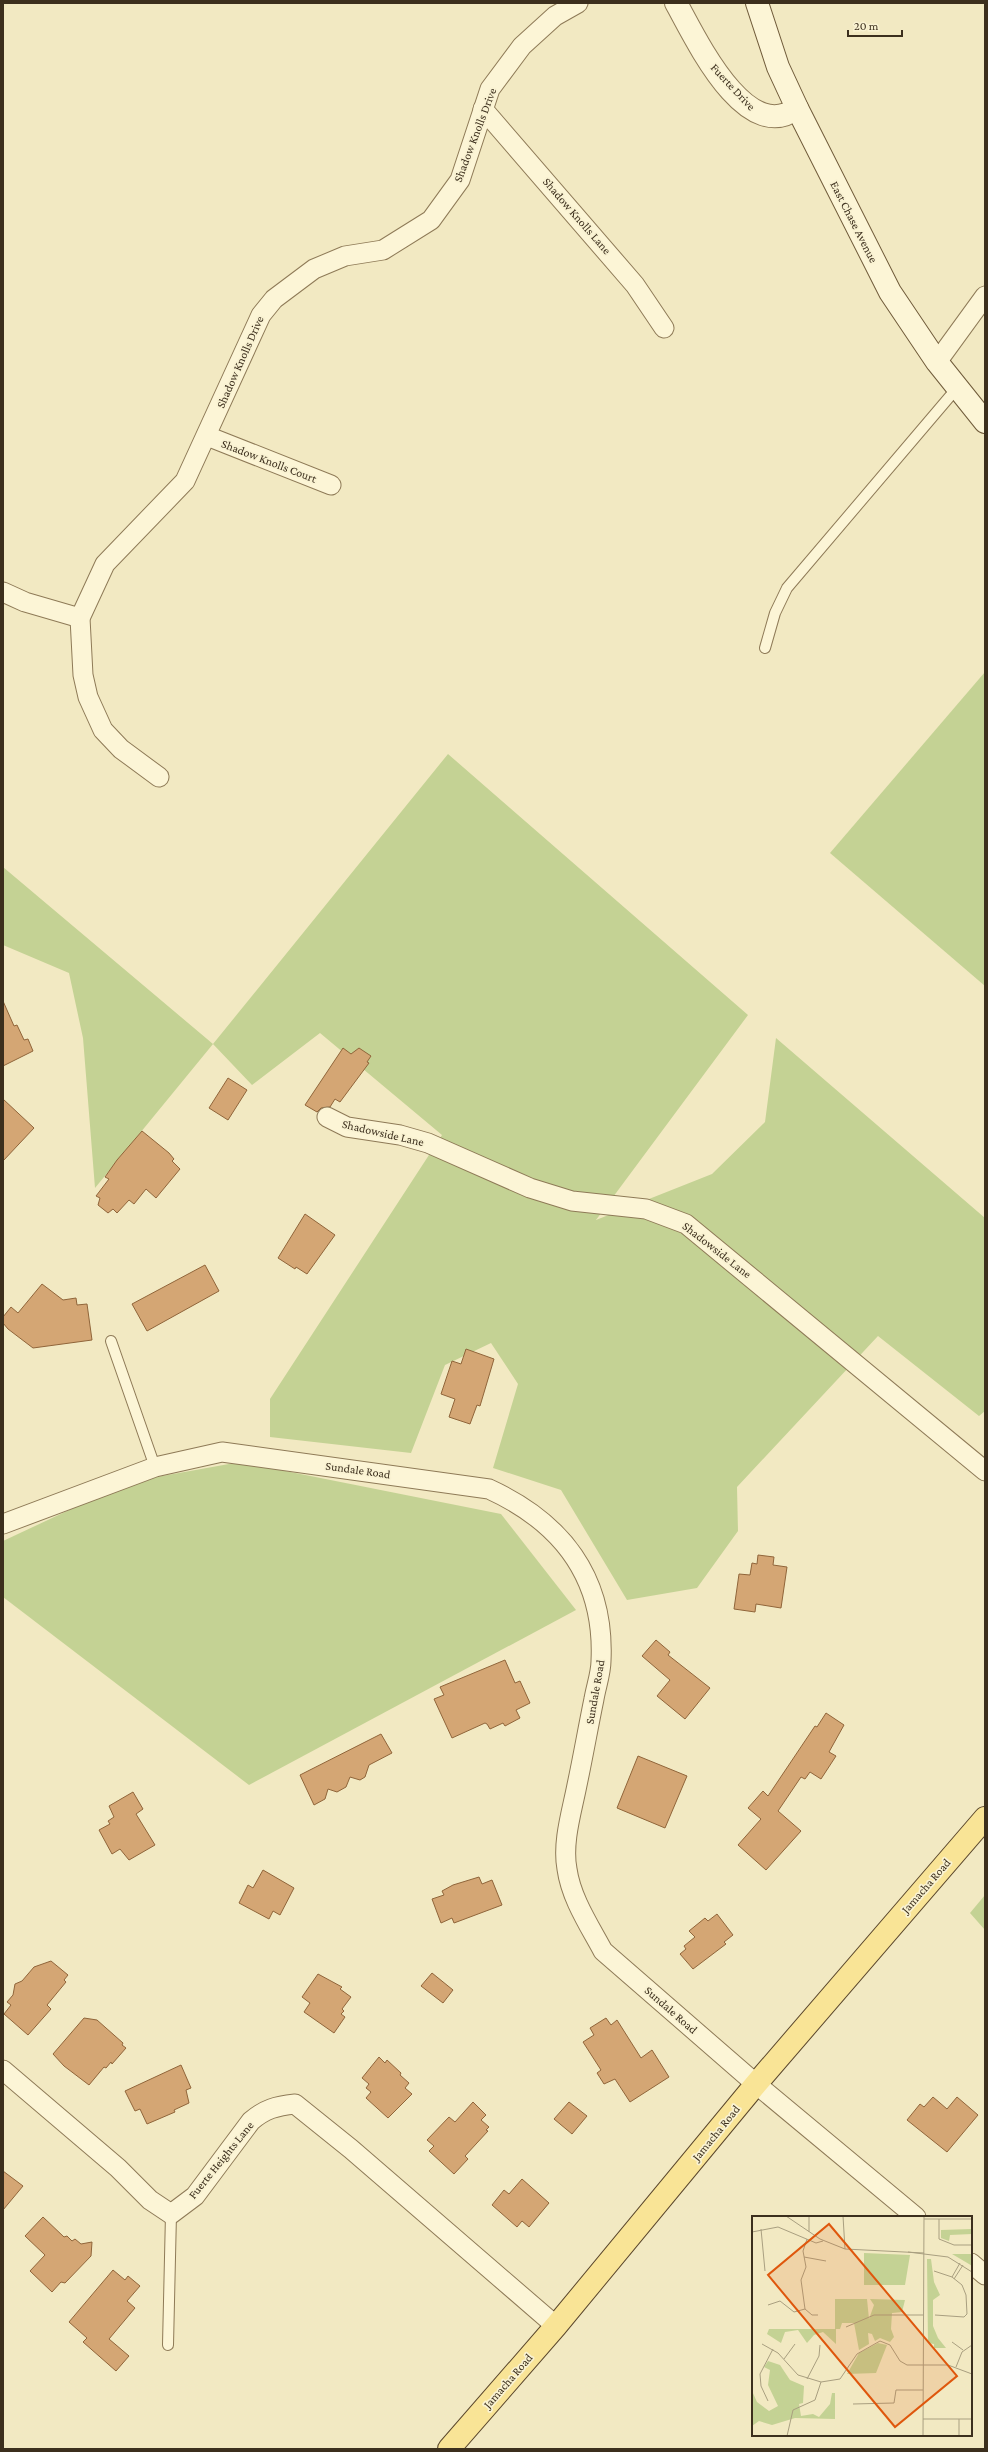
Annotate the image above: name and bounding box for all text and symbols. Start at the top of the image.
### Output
scale bar [848,12,902,38]
text: 20 m [854,19,879,33]
street label: Fuerte Drive [708,61,758,113]
street label: Shadow Knolls Drive [451,86,499,184]
street label: Shadow Knolls Lane [540,175,614,257]
street label: East Chase Avenue [827,179,881,265]
street label: Shadow Knolls Drive [213,314,267,410]
street label: Shadow Knolls Court [219,436,320,486]
street label: Shadowside Lane [341,1117,425,1149]
street label: Shadowside Lane [680,1219,754,1281]
street label: Sundale Road [325,1459,392,1482]
street label: Sundale Road [582,1658,608,1725]
street label: Jamacha Road [898,1855,954,1917]
street label: Sundale Road [642,1983,701,2037]
street label: Jamacha Road [689,2102,743,2165]
street label: Fuerte Heights Lane [185,2118,257,2202]
inset map [752,2216,972,2436]
street label: Jamacha Road [480,2350,536,2412]

